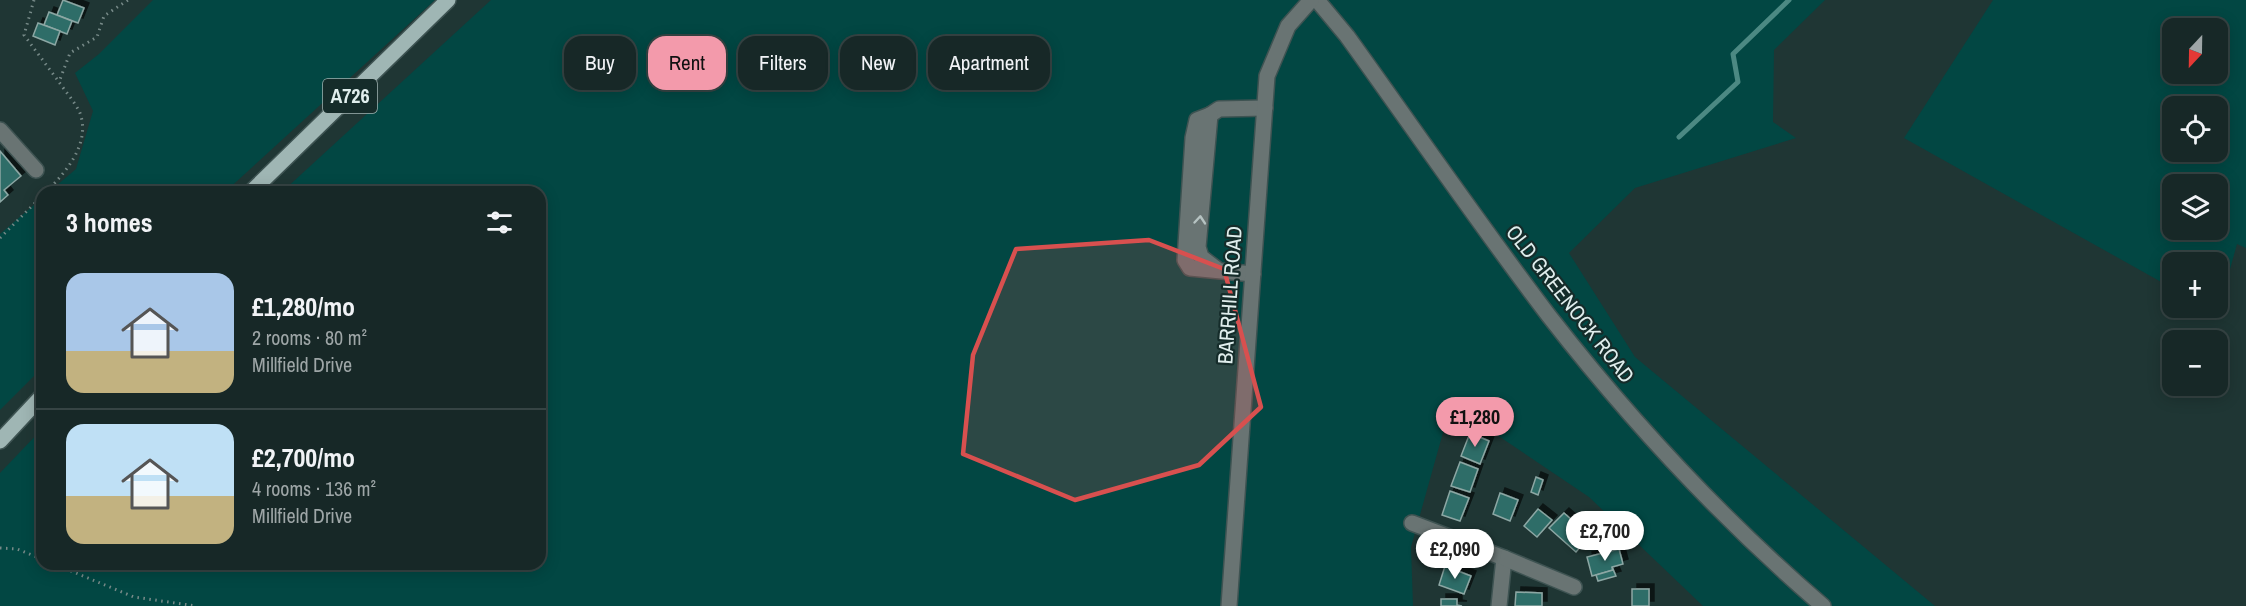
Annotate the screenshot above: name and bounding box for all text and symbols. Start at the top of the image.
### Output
north arrow [2162,18,2228,84]
map controls [2162,18,2228,396]
chip: Buy [564,36,636,90]
chip: Rent [648,36,726,90]
chip: Filters [738,36,828,90]
chip: New [840,36,916,90]
chip: Apartment [928,36,1050,90]
road number: A726 [323,79,377,113]
button: locate [2162,96,2228,162]
button: layers [2162,174,2228,240]
text: 3 homes [66,205,153,240]
icon: filters [483,206,516,239]
one-way arrow [1193,216,1206,225]
street label: OLD GREENOCK ROAD [1499,219,1641,389]
street label: BARRHILL ROAD [1210,225,1249,365]
button: + [2162,252,2228,318]
text: £1,280/mo [252,289,355,324]
icon: home [114,297,186,369]
text: 2 rooms · 80 m² [252,324,367,351]
button: − [2162,330,2228,396]
text: Millfield Drive [252,351,352,378]
pin: £1,280 [1426,397,1524,448]
text: £1,280 [1450,403,1500,430]
text: £2,700/mo [252,440,355,475]
icon: home [114,448,186,520]
text: 4 rooms · 136 m² [252,475,376,502]
text: Millfield Drive [252,502,352,529]
pin: £2,700 [1556,511,1654,562]
text: £2,700 [1580,517,1630,544]
pin: £2,090 [1406,529,1504,580]
text: £2,090 [1430,535,1480,562]

